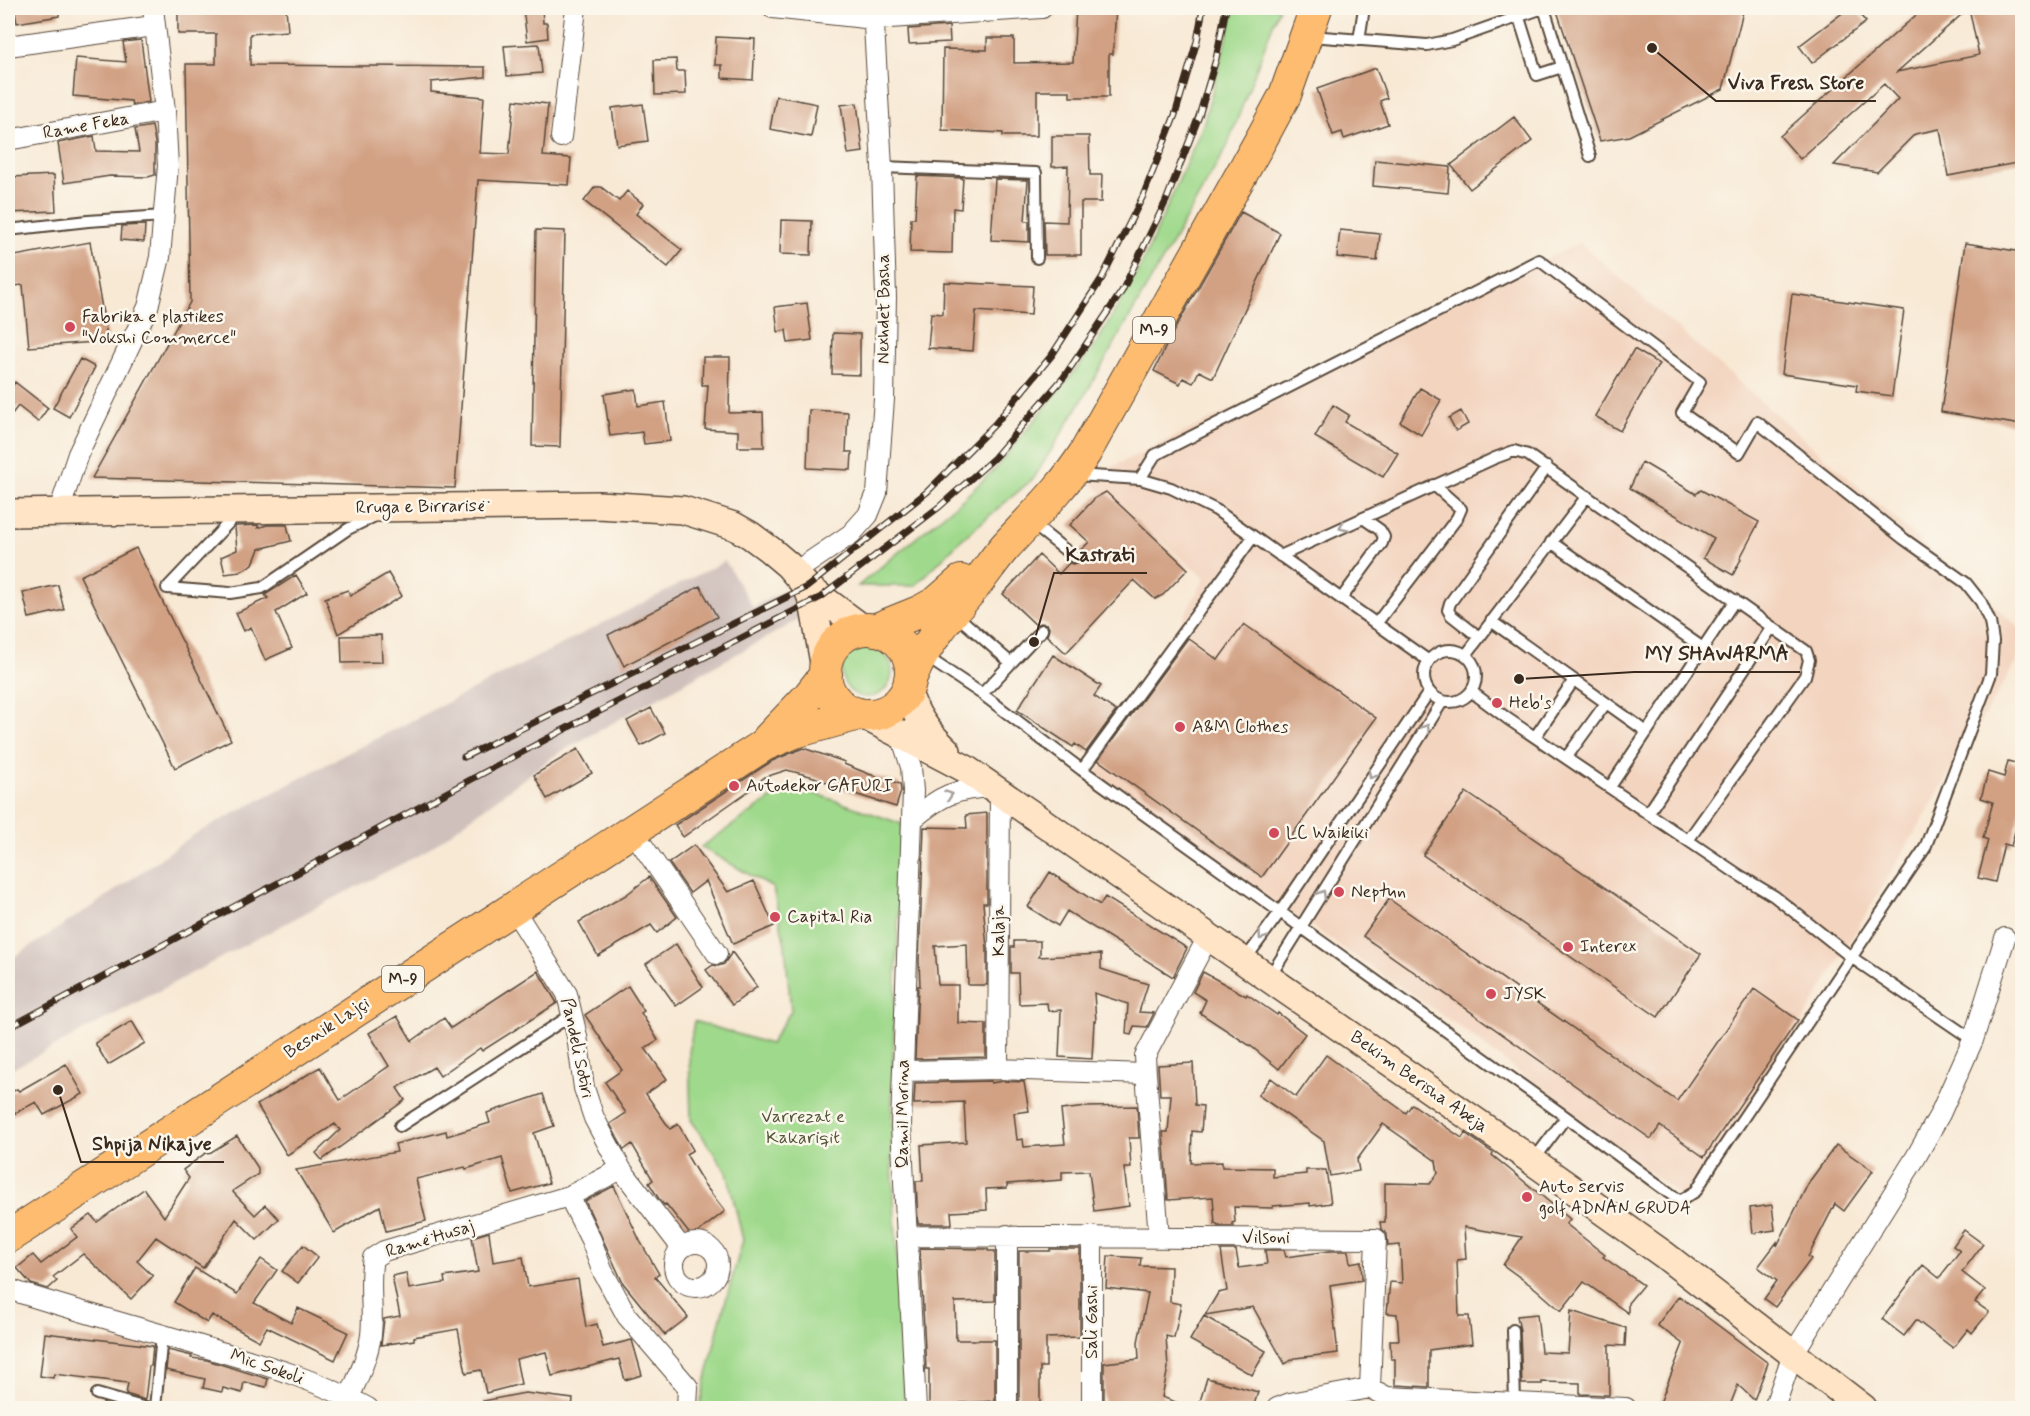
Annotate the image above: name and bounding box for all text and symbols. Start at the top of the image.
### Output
callout: Viva Fresh Store [1716,63,1876,101]
text: Viva Fresh Store [1728,70,1864,97]
street label: Rame Feka [41,107,131,145]
street label: Nexhdet Basha [872,254,896,364]
place label: Fabrika e plastikes "Vokshi Commerce" [82,305,236,350]
road number: M-9 [1133,317,1175,343]
marker: Fabrika e plastikes "Vokshi Commerce" [63,320,77,334]
street label: Rruga e Birrarisë [355,494,490,521]
one-way arrow [1338,520,1349,532]
callout: Kastrati [1054,535,1147,573]
text: Kastrati [1065,542,1135,569]
callout: MY SHAWARMA [1634,634,1800,672]
text: MY SHAWARMA [1645,641,1789,668]
place label: Heb's [1509,691,1552,715]
marker: Heb's [1490,696,1504,710]
place label: A&M Clothes [1192,715,1289,739]
marker: A&M Clothes [1173,720,1187,734]
one-way arrow [1418,724,1430,734]
one-way arrow [1369,769,1380,780]
place label: Autodekor GAFURI [746,774,893,798]
marker: Autodekor GAFURI [727,779,741,793]
one-way arrow [943,790,954,802]
place label: LC Waikiki [1286,821,1368,845]
marker: LC Waikiki [1267,826,1281,840]
place label: Neptun [1351,880,1406,904]
marker: Neptun [1332,885,1346,899]
one-way arrow [1315,889,1326,900]
place label: Capital Ria [787,905,872,929]
street label: Kalaja [987,905,1011,957]
marker: Capital Ria [768,910,782,924]
one-way arrow [1258,930,1269,941]
place label: Interex [1580,935,1637,959]
marker: Interex [1561,940,1575,954]
road number: M-9 [382,966,424,992]
place label: JYSK [1503,982,1546,1006]
marker: JYSK [1484,987,1498,1001]
street label: Besnik Lajçi [280,991,374,1065]
street label: Pandeli Sotiri [555,996,599,1100]
street label: Bekim Berisha Abeja [1345,1025,1493,1139]
street label: Qamil Morina [891,1059,915,1169]
park label: Varrezat e Kakariqit [761,1105,845,1150]
callout: Shpija Nikajve [81,1124,224,1162]
text: Shpija Nikajve [92,1131,212,1158]
place label: Auto servis golf ADNAN GRUDA [1539,1175,1691,1220]
marker: Auto servis golf ADNAN GRUDA [1520,1190,1534,1204]
street label: Ramë Husaj [383,1214,477,1264]
street label: Vilsoni [1242,1226,1290,1250]
street label: Sali Gashi [1080,1285,1104,1359]
street label: Mic Sokoli [227,1343,307,1391]

